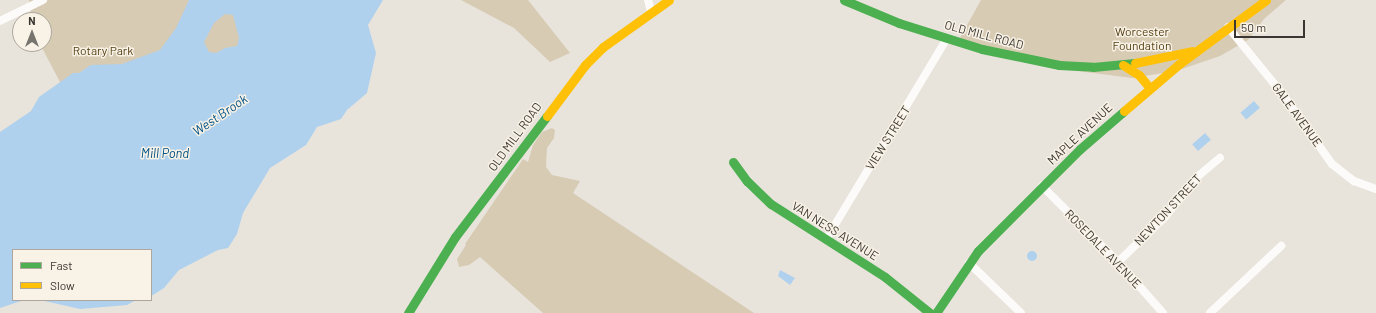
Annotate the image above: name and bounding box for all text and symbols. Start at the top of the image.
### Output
north arrow [12,12,52,52]
scale bar [1236,12,1307,38]
text: N [28,14,36,27]
street label: OLD MILL ROAD [943,18,1025,52]
text: 50 m [1241,20,1266,34]
park label: Worcester Foundation [1113,25,1171,53]
park label: Rotary Park [73,44,133,58]
street label: GALE AVENUE [1269,80,1325,150]
water label: West Brook [190,91,250,139]
street label: OLD MILL ROAD [485,100,545,174]
street label: MAPLE AVENUE [1045,100,1115,168]
street label: VIEW STREET [863,103,913,173]
water label: Mill Pond [141,145,189,161]
street label: NEWTON STREET [1131,171,1205,249]
street label: VAN NESS AVENUE [789,199,881,263]
street label: ROSEDALE AVENUE [1062,207,1144,291]
legend [12,249,152,301]
text: Fast [50,258,73,272]
text: Slow [50,278,75,292]

